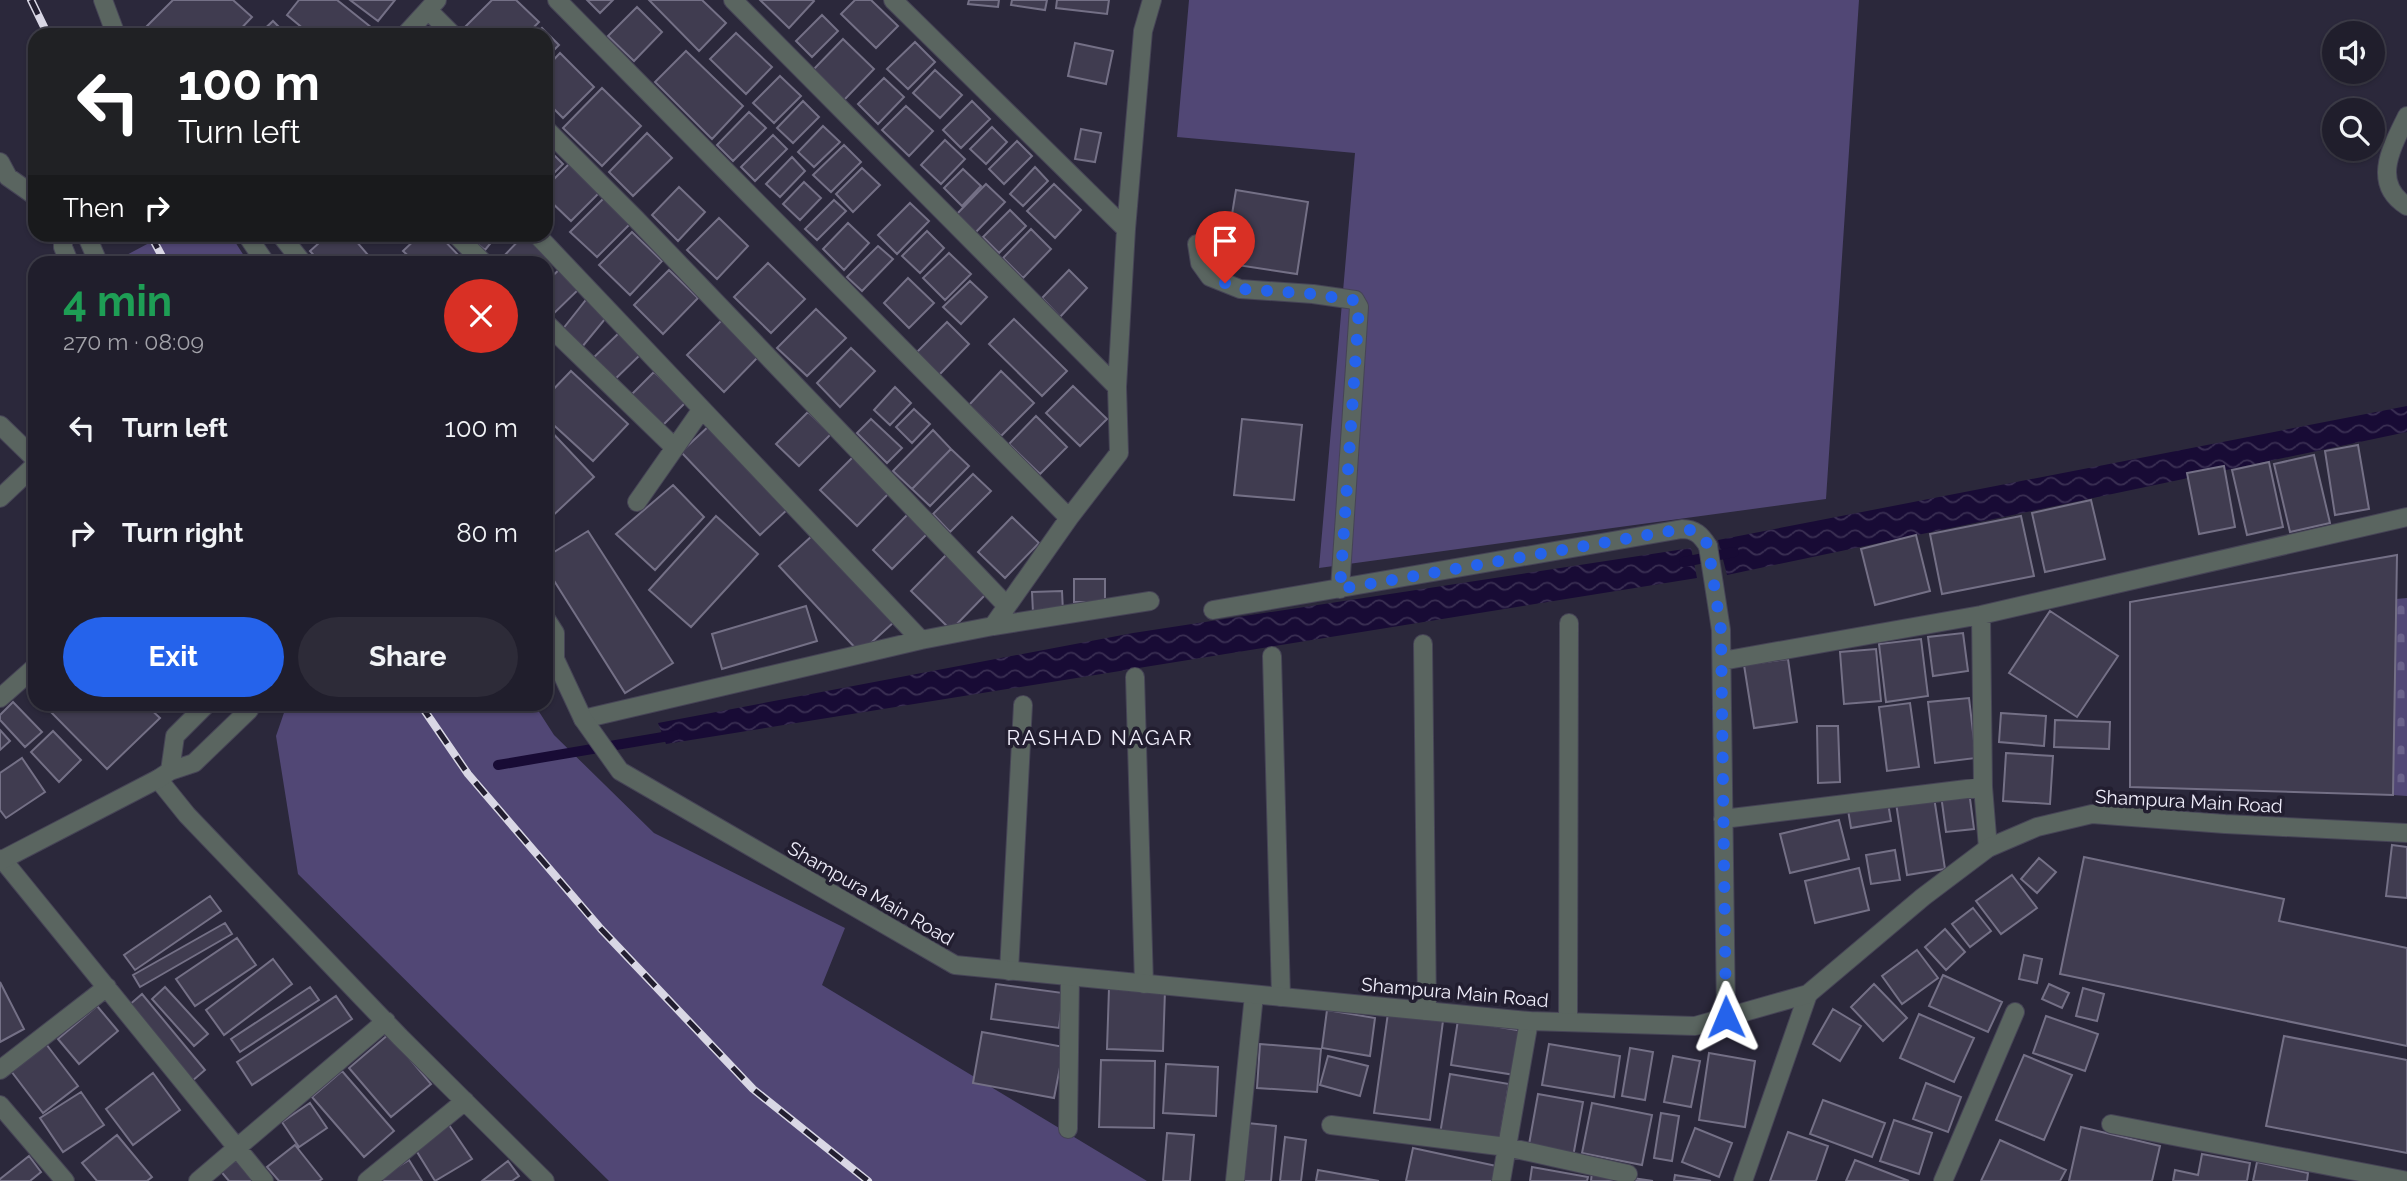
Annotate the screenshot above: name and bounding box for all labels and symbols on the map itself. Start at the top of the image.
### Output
pin [1195,211,1255,283]
district label: RASHAD NAGAR [1006,725,1194,750]
street label: Shampura Main Road [2095,785,2283,817]
street label: Shampura Main Road [784,837,958,949]
street label: Shampura Main Road [1360,973,1550,1011]
position arrow [1689,980,1763,1054]

